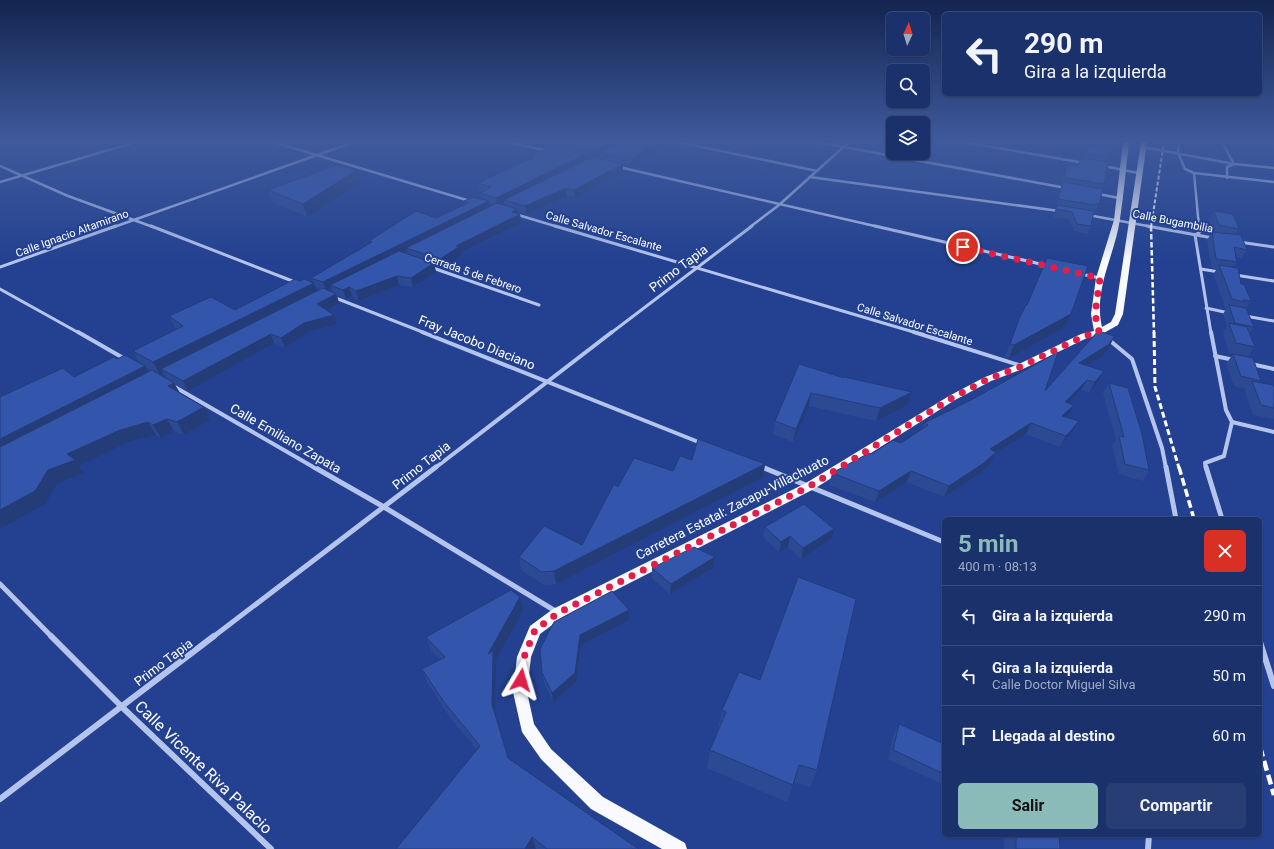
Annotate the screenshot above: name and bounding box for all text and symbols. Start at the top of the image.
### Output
north arrow [886,12,930,56]
map controls [886,12,930,160]
text: 290 m [1024,27,1103,60]
icon: left [958,28,1010,80]
text: Gira a la izquierda [1024,61,1167,82]
button: search [886,64,930,108]
button: layers [886,116,930,160]
street label: Calle Ignacio Altamirano [14,207,130,260]
street label: Calle Bugambilia [1131,207,1214,236]
street label: Calle Salvador Escalante [544,209,664,254]
pin [946,230,980,264]
icon: arrive [952,236,974,258]
street label: Primo Tapia [646,242,710,295]
street label: Cerrada 5 de Febrero [422,251,523,296]
street label: Calle Salvador Escalante [855,301,974,348]
street label: Fray Jacobo Diaciano [416,312,537,373]
street label: Calle Emiliano Zapata [228,401,344,476]
street label: Primo Tapia [389,438,453,493]
street label: Carretera Estatal: Zacapu-Villachuato [633,452,831,563]
text: 5 min [958,530,1018,558]
button: close [1204,530,1246,572]
text: 400 m · 08:13 [958,559,1037,574]
icon: left [958,605,980,627]
text: Gira a la izquierda [992,607,1113,625]
text: 290 m [1204,607,1246,625]
street label: Primo Tapia [131,636,195,689]
position arrow [500,659,542,701]
text: Gira a la izquierda [992,659,1113,677]
icon: left [958,665,980,687]
text: 50 m [1212,667,1246,685]
text: Calle Doctor Miguel Silva [992,677,1135,692]
street label: Calle Vicente Riva Palacio [131,697,276,838]
icon: arrive [958,725,980,747]
text: Llegada al destino [992,727,1115,745]
text: 60 m [1212,727,1246,745]
button: Salir [958,783,1098,829]
button: Compartir [1106,783,1246,829]

